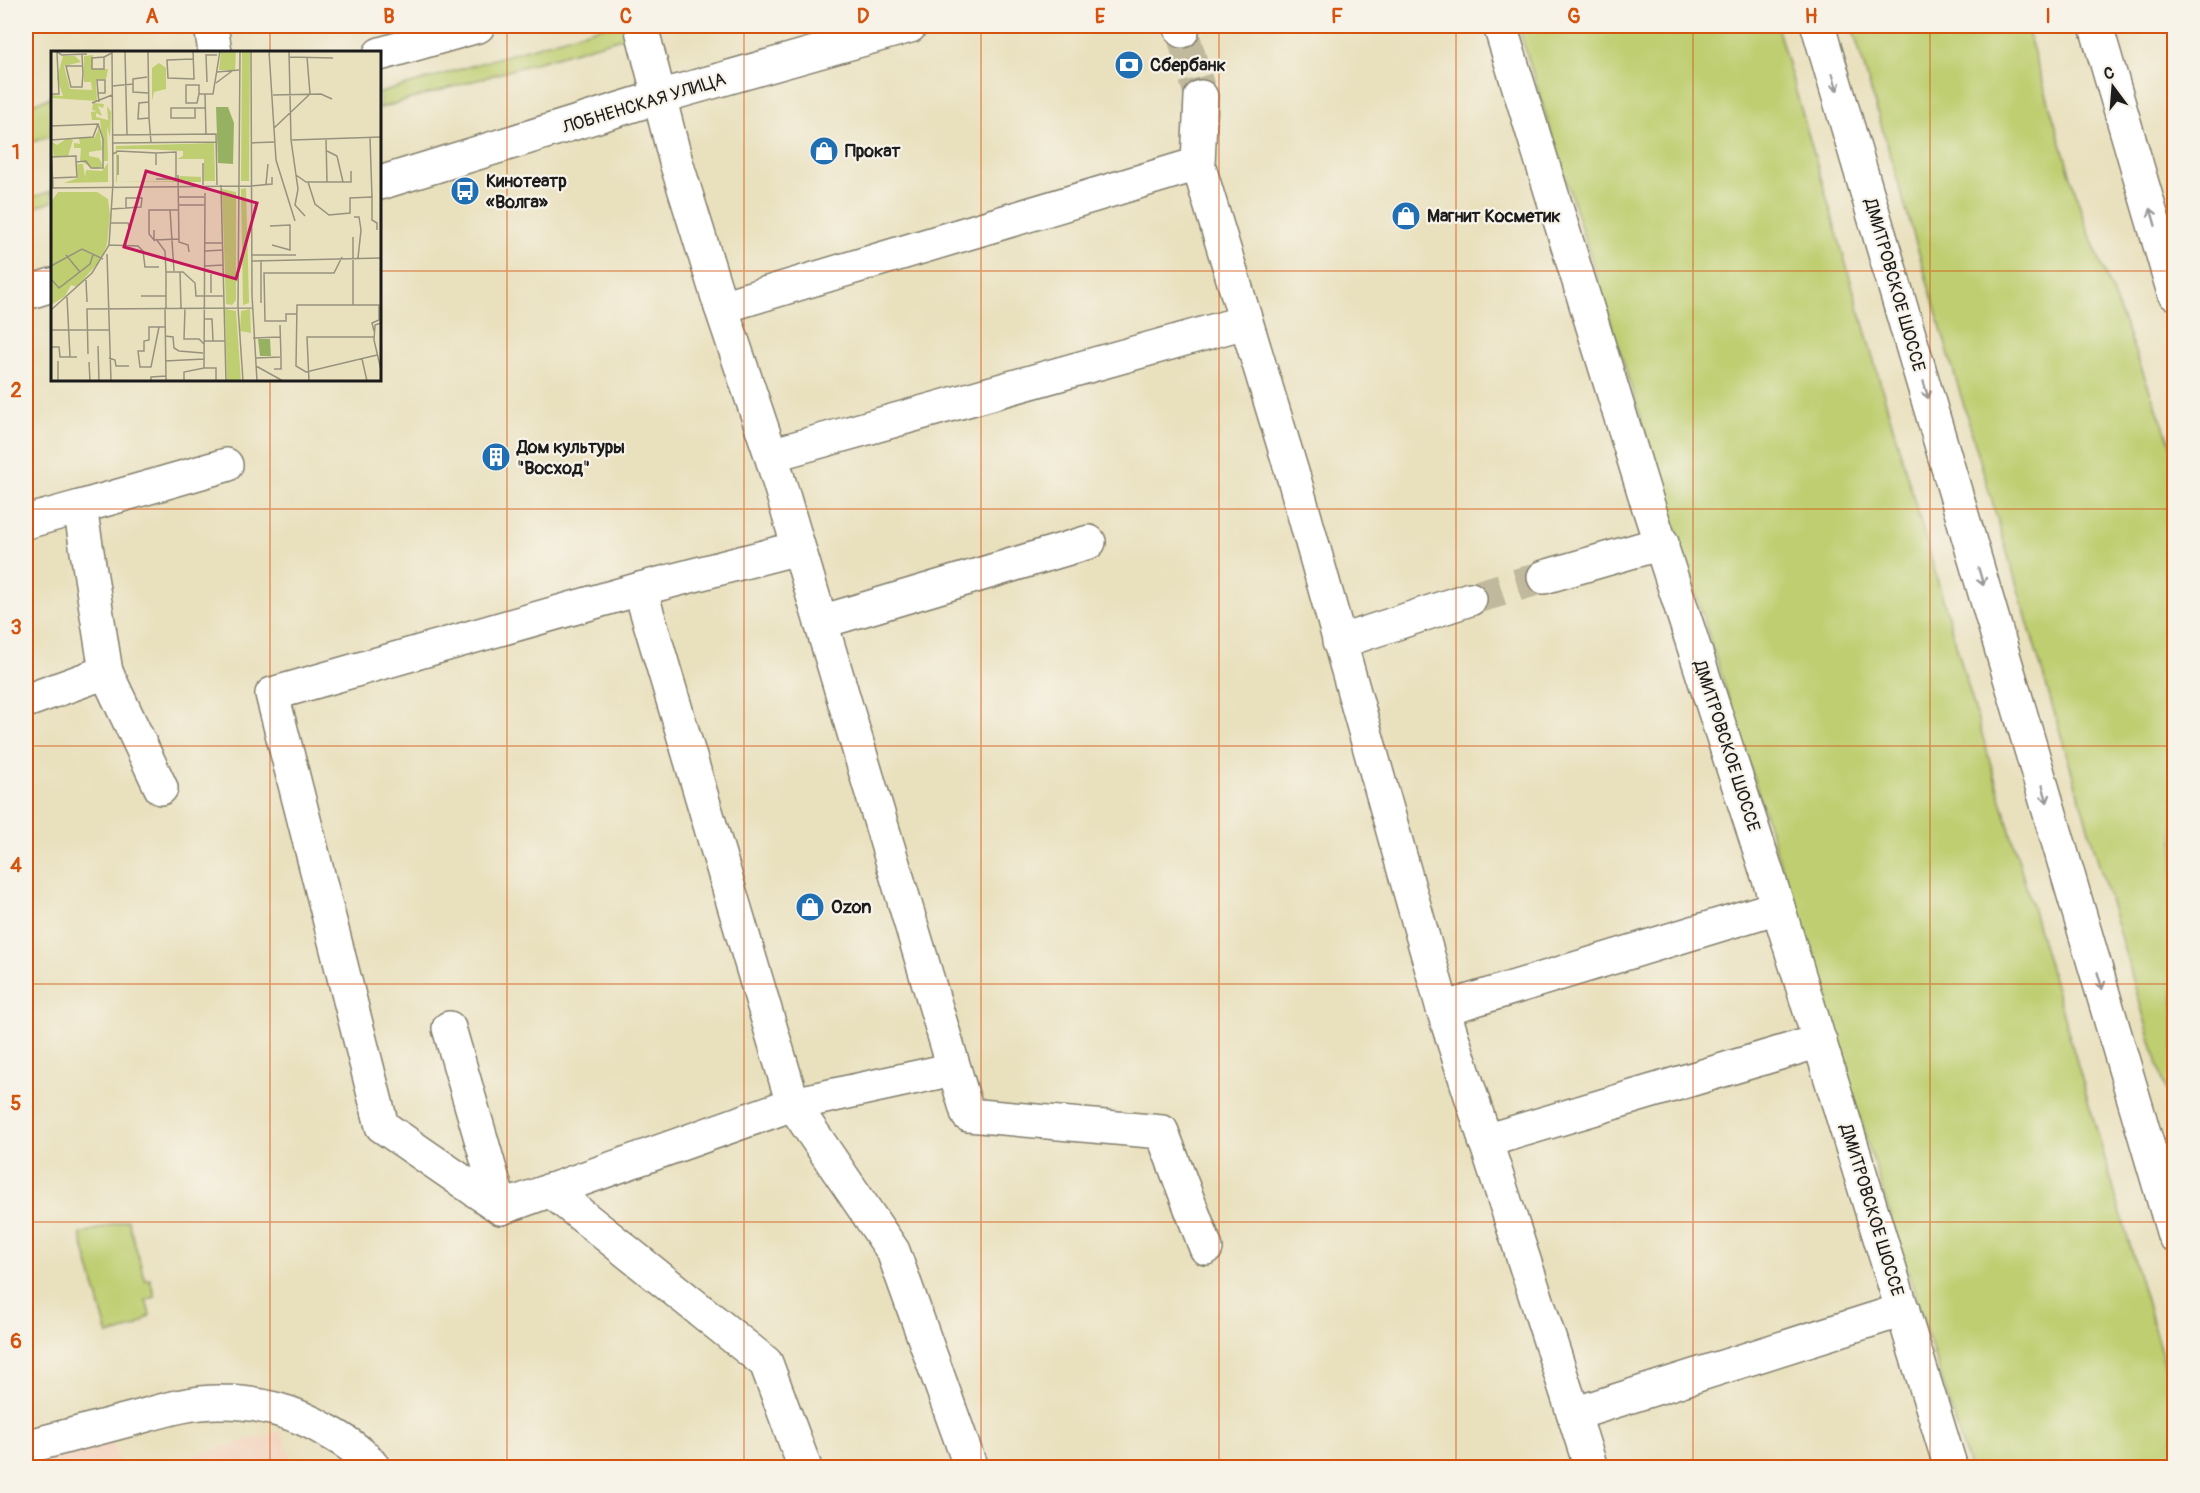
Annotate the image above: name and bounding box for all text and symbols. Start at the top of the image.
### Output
text: A [146,4,159,29]
text: B [383,4,395,29]
text: C [620,4,632,29]
text: D [857,4,870,29]
text: E [1095,4,1106,29]
text: F [1331,4,1343,29]
text: G [1567,4,1581,29]
text: H [1805,4,1818,29]
text: I [2045,4,2051,29]
bank icon: Сбербанк [1113,49,1145,81]
inset map [51,51,381,381]
place label: Сбербанк [1150,54,1226,77]
north arrow [2083,57,2143,117]
text: С [2102,63,2117,85]
street label: ЛОБНЕНСКАЯ УЛИЦА [559,68,729,140]
one-way arrow [1830,72,1841,91]
shop icon: Прокат [808,135,840,167]
text: 1 [12,140,20,165]
place label: Прокат [845,140,902,163]
place label: Кинотеатр «Волга» [486,170,567,214]
bus stop icon: Кинотеатр «Волга» [449,175,481,207]
street label: ДМИТРОВСКОЕ ШОССЕ [1859,195,1930,374]
shop icon: Магнит Косметик [1390,200,1422,232]
place label: Магнит Косметик [1427,205,1561,228]
one-way arrow [2147,207,2158,226]
text: 2 [10,378,22,403]
one-way arrow [1921,380,1932,399]
place label: Дом культуры "Восход" [516,436,625,480]
building icon: Дом культуры "Восход" [480,441,512,473]
one-way arrow [1976,567,1987,586]
text: 3 [10,615,22,640]
street label: ДМИТРОВСКОЕ ШОССЕ [1688,657,1765,835]
one-way arrow [2040,784,2051,803]
text: 4 [10,853,22,878]
shop icon: Ozon [794,891,826,923]
place label: Ozon [831,896,871,919]
one-way arrow [2095,971,2106,990]
text: 5 [11,1091,22,1116]
street label: ДМИТРОВСКОЕ ШОССЕ [1834,1120,1909,1299]
text: 6 [10,1329,22,1354]

